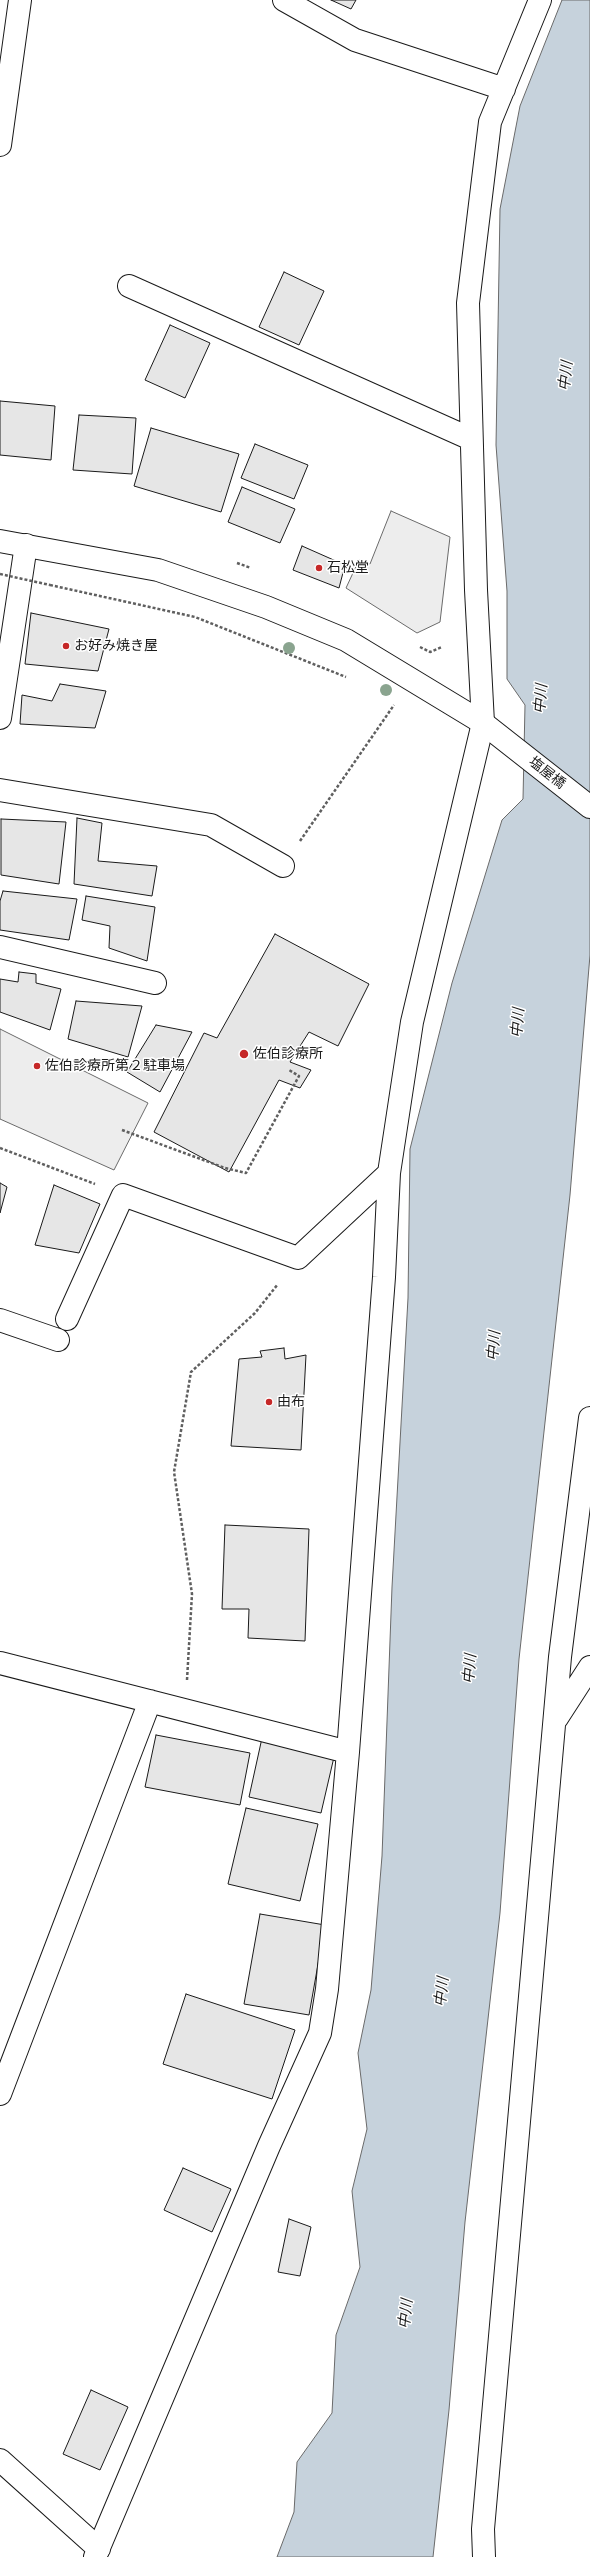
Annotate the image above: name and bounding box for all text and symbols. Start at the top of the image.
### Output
water label: 中川 [555,360,577,392]
place label: 石松堂 [327,560,369,576]
marker: 石松堂 [314,563,324,573]
place label: お好み焼き屋 [74,638,158,654]
marker: お好み焼き屋 [61,641,71,651]
water label: 中川 [531,683,551,715]
street label: 塩屋橋 [525,753,569,793]
water label: 中川 [508,1007,528,1039]
place label: 佐伯診療所 [253,1046,323,1062]
marker: 佐伯診療所 [238,1048,250,1060]
place label: 佐伯診療所第２駐車場 [45,1058,185,1074]
marker: 佐伯診療所第２駐車場 [32,1061,42,1071]
water label: 中川 [484,1330,504,1362]
place label: 由布 [277,1394,305,1410]
marker: 由布 [264,1397,274,1407]
water label: 中川 [460,1653,480,1685]
water label: 中川 [431,1976,453,2008]
water label: 中川 [395,2298,417,2330]

